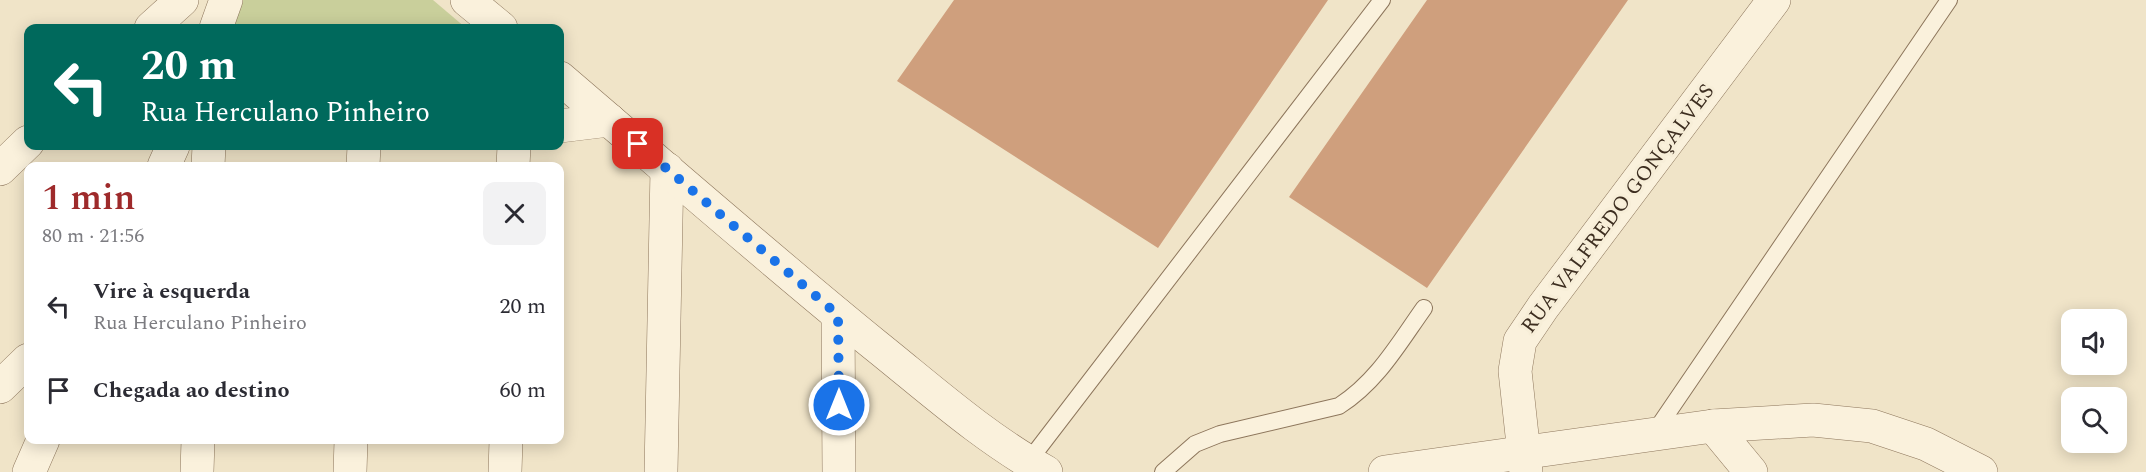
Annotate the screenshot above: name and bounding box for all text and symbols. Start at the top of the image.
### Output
text: 20 m [141,35,236,98]
icon: left [42,48,120,126]
street label: RUA VALFREDO GONÇALVES [1513,77,1723,341]
text: Rua Herculano Pinheiro [141,92,430,134]
pin [612,118,663,169]
icon: arrive [621,127,654,160]
text: 1 min [42,171,135,226]
button: close [483,182,546,245]
text: 80 m · 21:56 [42,221,144,251]
text: Vire à esquerda [93,275,250,308]
icon: left [42,290,75,323]
text: 20 m [500,290,546,323]
text: Rua Herculano Pinheiro [93,308,307,338]
map controls [2061,309,2127,453]
button: sound [2061,309,2127,375]
position arrow [807,373,871,437]
icon: arrive [42,374,75,407]
text: Chegada ao destino [93,374,290,407]
text: 60 m [500,374,546,407]
button: search [2061,387,2127,453]

